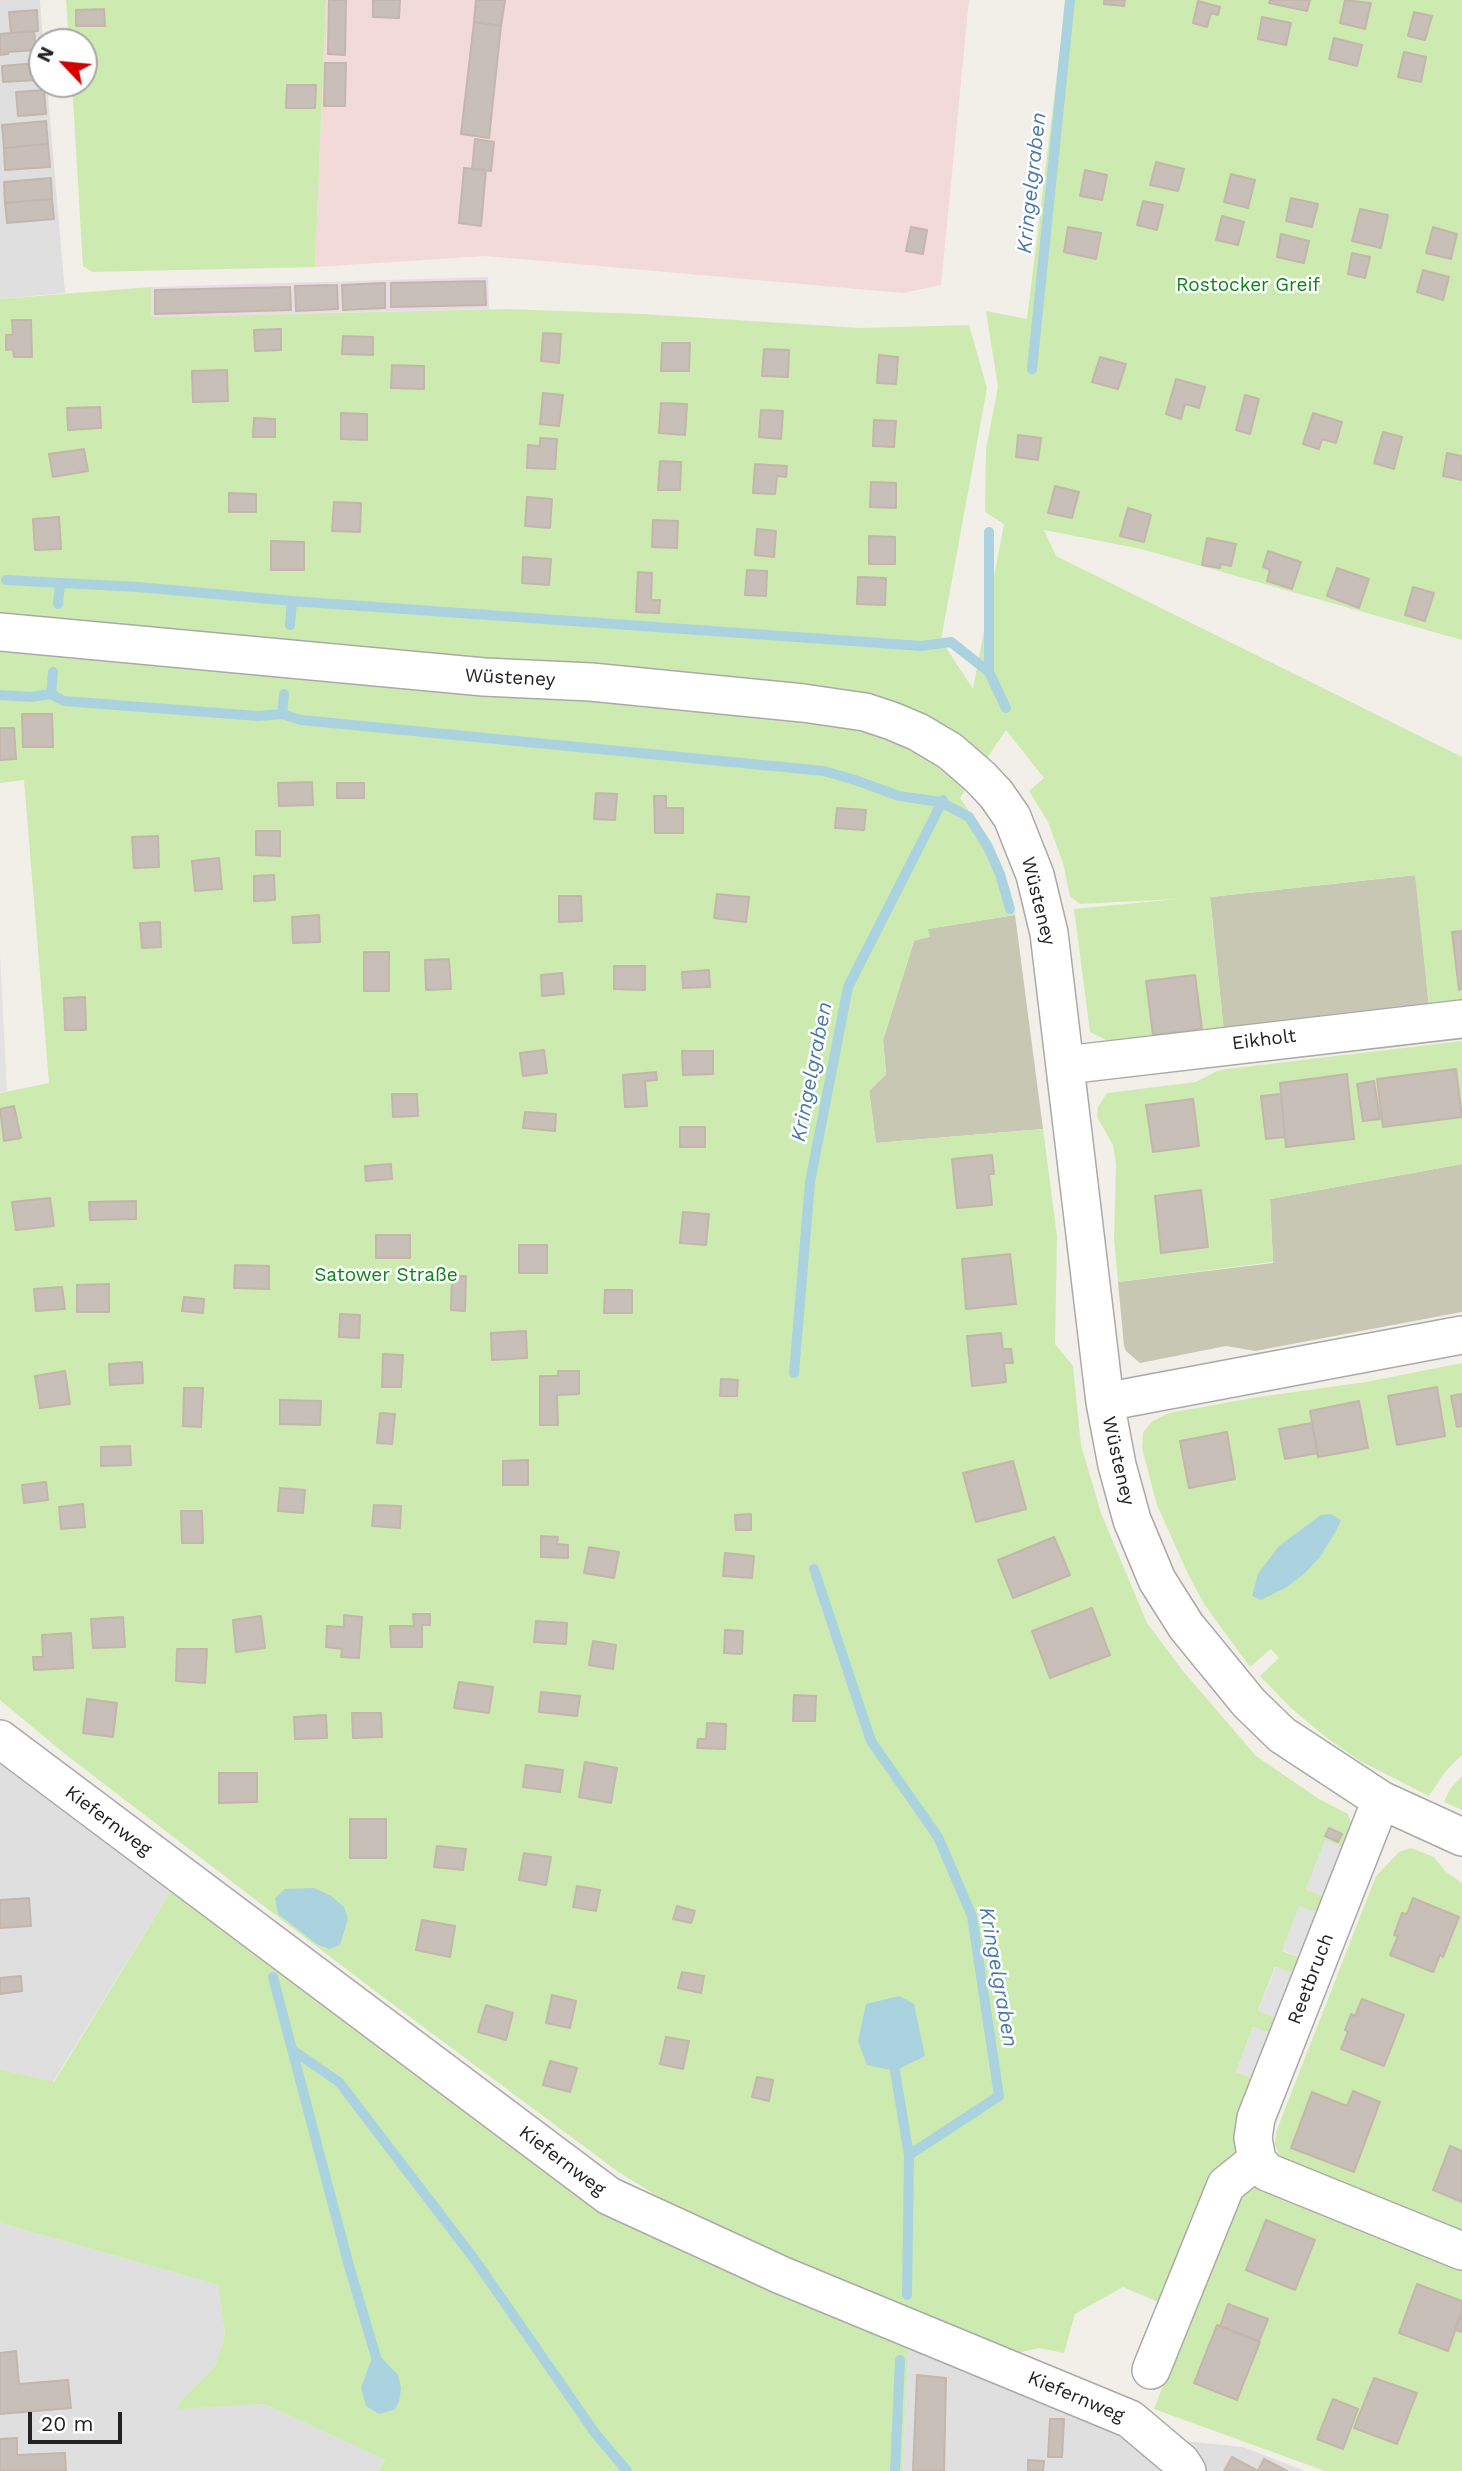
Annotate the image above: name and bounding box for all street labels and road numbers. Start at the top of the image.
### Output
street label: Wüsteney [464,664,556,692]
street label: Wüsteney [1016,854,1060,948]
street label: Eikholt [1231,1025,1297,1055]
street label: Wüsteney [1097,1414,1139,1508]
street label: Kiefernweg [60,1781,156,1861]
street label: Reetbruch [1283,1930,1339,2028]
street label: Kiefernweg [514,2121,610,2201]
street label: Kiefernweg [1024,2366,1128,2428]

